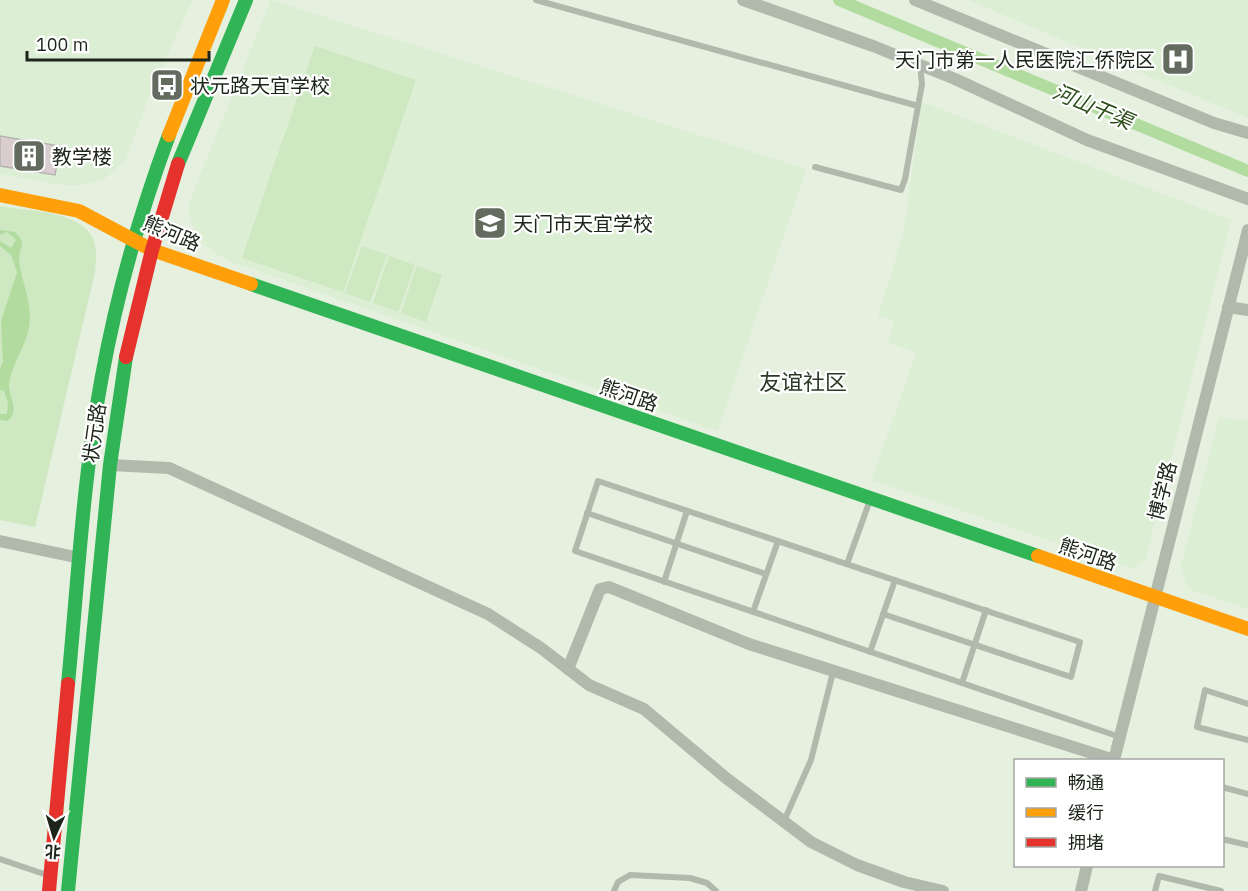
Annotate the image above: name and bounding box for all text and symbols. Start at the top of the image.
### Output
scale bar [27,24,208,62]
text: 100 m [36,33,88,56]
hospital icon: 天门市第一人民医院汇侨院区 [1160,41,1196,77]
place label: 天门市第一人民医院汇侨院区 [895,46,1155,73]
bus stop icon: 状元路天宜学校 [149,67,185,103]
place label: 状元路天宜学校 [190,72,330,99]
water label: 河山干渠 [1049,77,1140,136]
building icon: 教学楼 [11,138,47,174]
place label: 教学楼 [52,143,112,170]
school or university icon: 天门市天宜学校 [472,205,508,241]
street label: 熊河路 [139,209,205,257]
place label: 天门市天宜学校 [513,210,653,237]
district label: 友谊社区 [759,367,847,396]
street label: 熊河路 [596,372,662,418]
street label: 状元路 [76,401,112,465]
street label: 博学路 [1142,459,1182,523]
street label: 熊河路 [1055,531,1121,577]
legend [1014,759,1224,867]
text: 畅通 [1068,771,1104,794]
text: 缓行 [1068,801,1104,824]
north arrow [24,807,84,867]
text: 拥堵 [1068,831,1104,854]
text: 北 [44,841,62,862]

